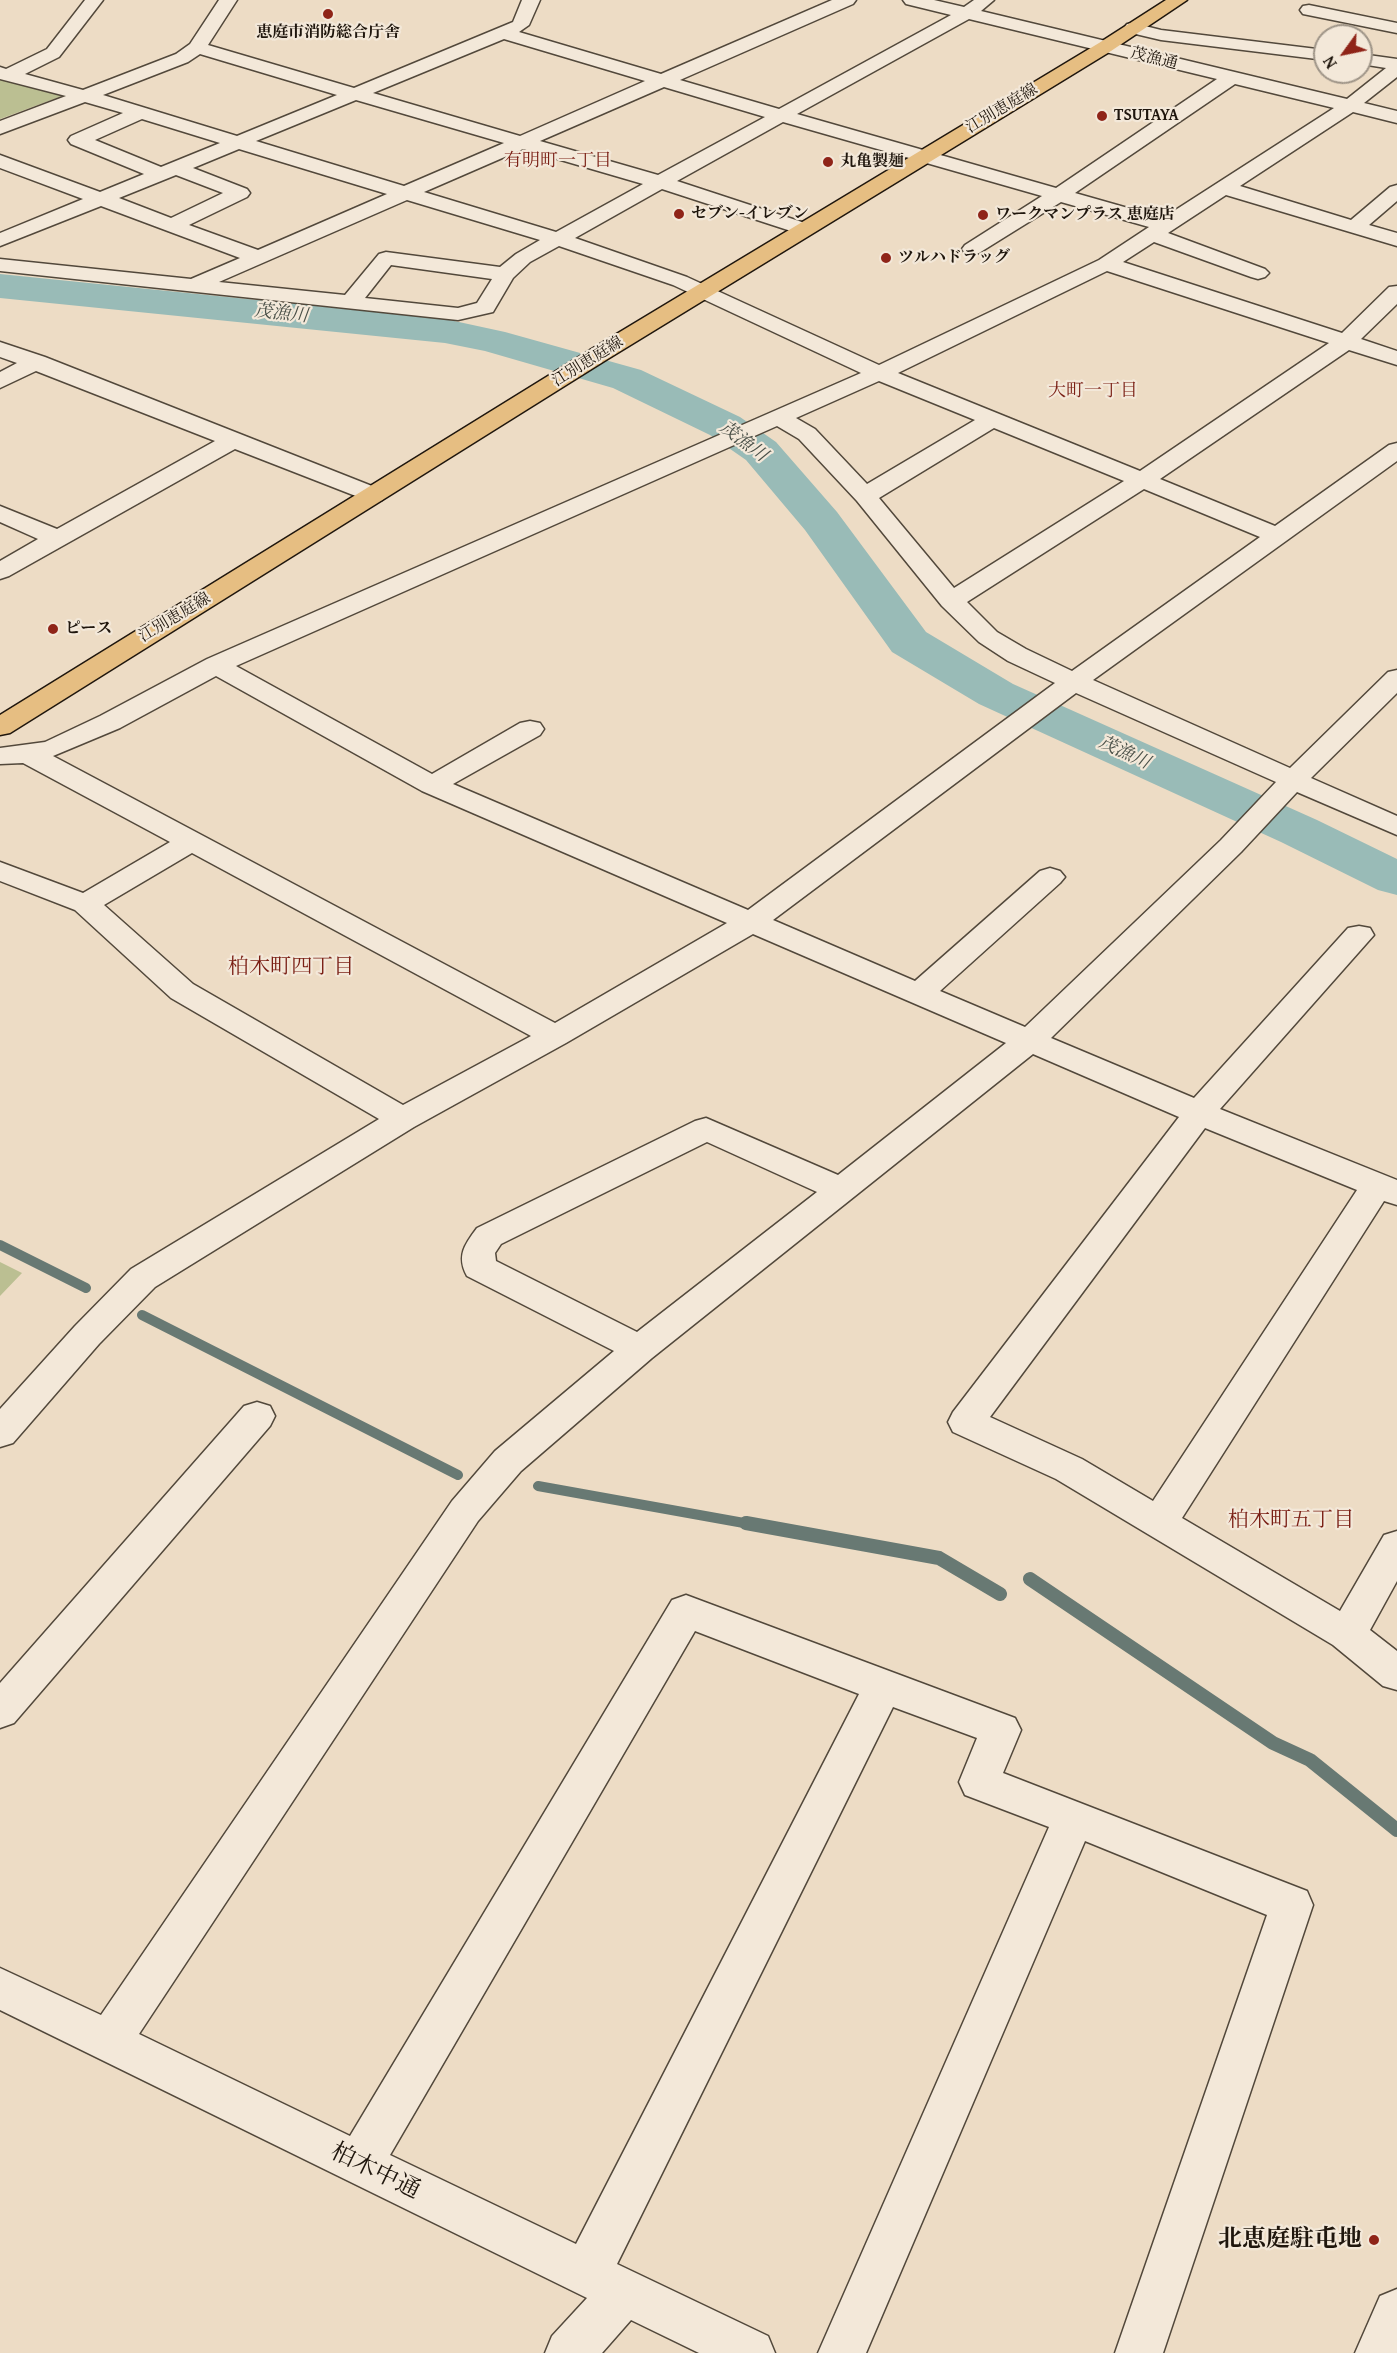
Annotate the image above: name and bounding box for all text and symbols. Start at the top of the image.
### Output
marker: 恵庭市消防総合庁舎 [321,7,335,21]
place label: 恵庭市消防総合庁舎 [256,23,400,43]
north arrow [1313,24,1373,84]
street label: 茂漁通 [1128,44,1180,74]
text: N [1317,52,1343,74]
street label: 江別恵庭線 [963,80,1041,138]
place label: TSUTAYA [1114,106,1179,126]
marker: TSUTAYA [1095,109,1109,123]
district label: 有明町一丁目 [504,150,612,172]
place label: 丸亀製麺 [840,152,904,172]
marker: 丸亀製麺 [821,155,835,169]
place label: セブン-イレブン [691,204,809,224]
place label: ワークマンプラス 恵庭店 [995,205,1175,225]
marker: セブン-イレブン [672,207,686,221]
marker: ワークマンプラス 恵庭店 [976,208,990,222]
place label: ツルハドラッグ [898,248,1010,268]
marker: ツルハドラッグ [879,251,893,265]
water label: 茂漁川 [253,300,309,328]
street label: 江別恵庭線 [549,333,627,391]
district label: 大町一丁目 [1048,380,1138,402]
water label: 茂漁川 [715,417,771,467]
street label: 江別恵庭線 [136,589,214,647]
place label: ピース [65,619,112,639]
marker: ピース [46,622,60,636]
water label: 茂漁川 [1095,732,1153,774]
district label: 柏木町四丁目 [228,955,354,981]
district label: 柏木町五丁目 [1228,1508,1354,1534]
street label: 柏木中通 [326,2138,424,2206]
place label: 北恵庭駐屯地 [1218,2226,1362,2254]
marker: 北恵庭駐屯地 [1367,2233,1381,2247]

